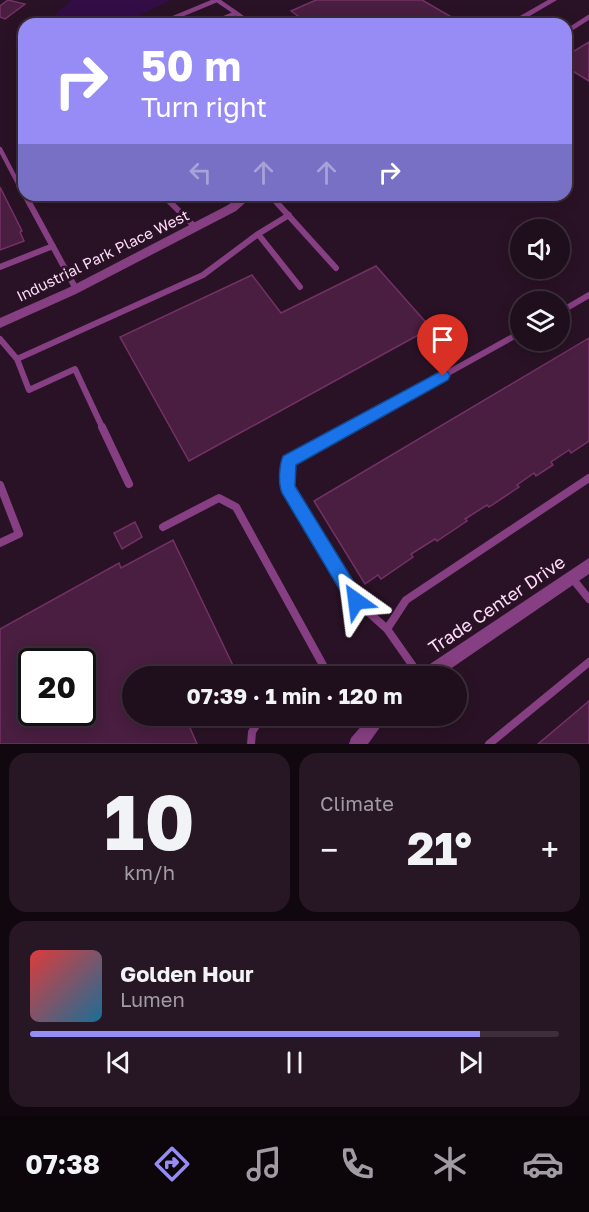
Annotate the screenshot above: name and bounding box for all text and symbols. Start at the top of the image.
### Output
text: 50 m [141,40,241,90]
icon: right [42,42,120,120]
text: Turn right [141,91,267,123]
icon: left [184,156,217,189]
icon: ahead [247,156,280,189]
icon: ahead [310,156,343,189]
icon: right [373,156,406,189]
street label: Industrial Park Place West [13,205,192,305]
map controls [510,219,570,351]
button: sound [510,219,570,279]
button: layers [510,291,570,351]
pin [417,314,468,376]
icon: arrive [426,323,459,356]
street label: Trade Center Drive [424,550,569,658]
position arrow [324,569,388,633]
speed limit sign: 20 [18,648,96,726]
text: 07:39 · 1 min · 120 m [186,682,403,709]
text: 10 [104,774,195,867]
text: Climate [320,791,394,815]
text: 21° [407,821,472,875]
text: − [320,830,338,869]
text: + [541,830,559,869]
text: km/h [124,860,175,884]
text: Golden Hour [120,960,254,987]
text: Lumen [120,987,185,1011]
icon: previous [102,1046,135,1079]
icon: pause [278,1046,311,1079]
icon: next [454,1046,487,1079]
icon: directions [151,1143,193,1185]
icon: music [243,1143,285,1185]
icon: phone [336,1143,378,1185]
icon: climate [429,1143,471,1185]
icon: car [522,1143,564,1185]
text: 07:38 [25,1148,100,1180]

